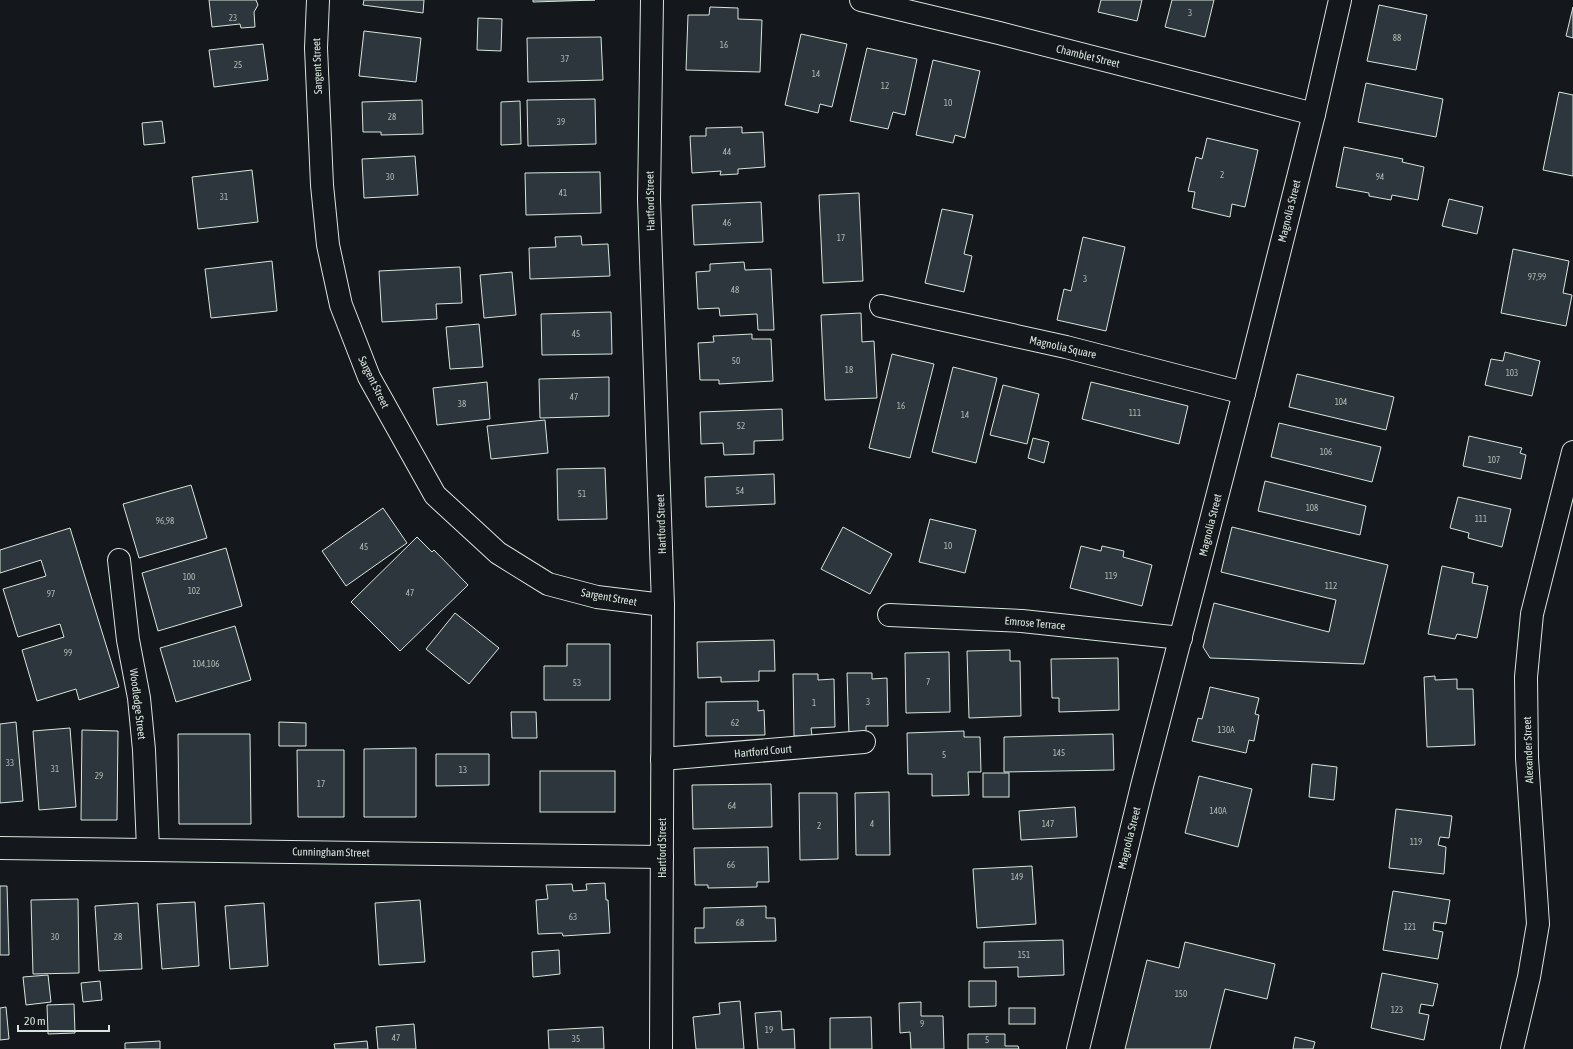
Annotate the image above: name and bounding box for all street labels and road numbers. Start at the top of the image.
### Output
street label: Sargent Street [310,38,324,94]
street label: Chamblet Street [1055,42,1121,70]
street label: Hartford Street [643,171,657,231]
street label: Magnolia Street [1275,179,1303,243]
street label: Magnolia Square [1028,333,1098,361]
street label: Sargent Street [356,354,392,410]
street label: Magnolia Street [1196,493,1224,557]
street label: Hartford Street [654,494,668,554]
street label: Sargent Street [580,586,638,608]
street label: Emrose Terrace [1004,614,1066,632]
street label: Woodledge Street [128,668,148,740]
street label: Alexander Street [1521,716,1535,784]
street label: Hartford Court [734,743,792,759]
street label: Magnolia Street [1115,806,1143,870]
street label: Hartford Street [656,818,668,878]
street label: Cunningham Street [292,845,370,859]

